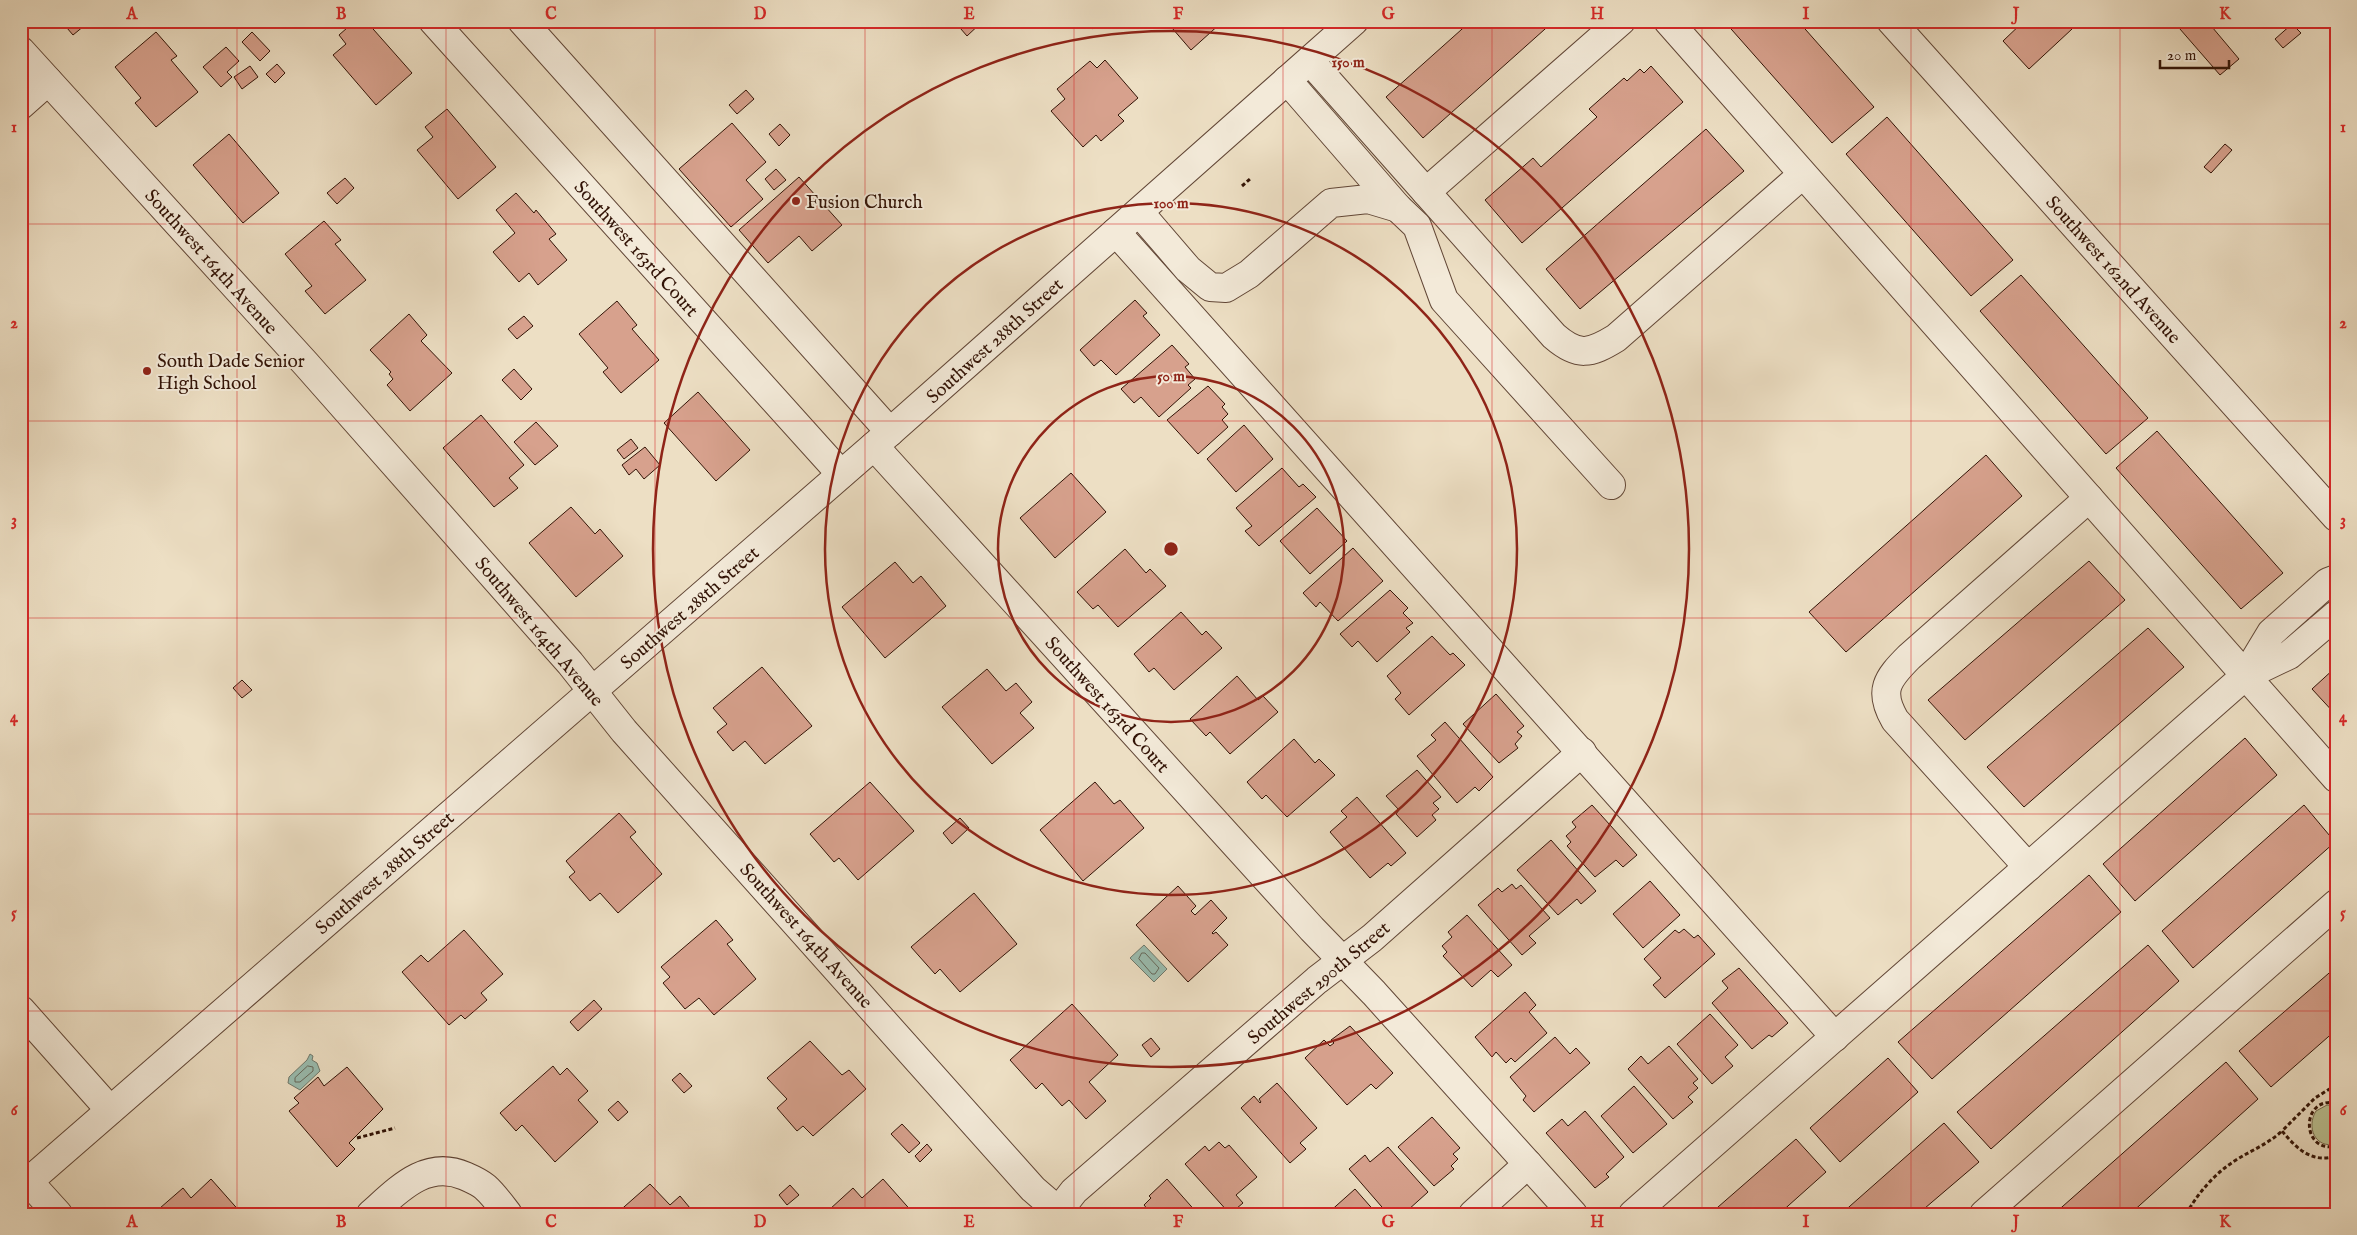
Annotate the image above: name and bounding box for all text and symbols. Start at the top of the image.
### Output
text: A [126,5,139,25]
text: B [336,5,347,25]
text: C [545,5,557,25]
text: D [754,5,767,25]
text: E [963,5,975,25]
text: F [1173,5,1184,25]
text: G [1382,5,1395,25]
text: H [1590,5,1604,25]
text: I [1803,5,1810,25]
text: J [2011,5,2020,25]
text: K [2219,5,2232,25]
scale bar [2160,38,2228,70]
text: 20 m [2167,46,2197,65]
text: 150 m [1331,53,1365,72]
text: 1 [11,118,17,138]
text: 1 [2340,118,2346,138]
street label: Southwest 163rd Court [568,176,703,323]
street label: Southwest 164th Avenue [139,185,282,340]
place label: Fusion Church [806,191,923,215]
street label: Southwest 162nd Avenue [2040,191,2186,350]
text: 100 m [1153,194,1189,213]
marker: Fusion Church [790,195,802,207]
street label: Southwest 288th Street [922,273,1069,409]
text: 2 [10,314,18,334]
text: 2 [2339,314,2347,334]
place label: South Dade Senior High School [157,350,305,396]
marker: South Dade Senior High School [141,365,153,377]
text: 50 m [1157,367,1185,386]
text: 3 [11,511,17,531]
text: 3 [2340,511,2346,531]
centre of rings [1162,540,1180,558]
street label: Southwest 288th Street [616,541,765,675]
street label: Southwest 164th Avenue [469,553,608,712]
street label: Southwest 163rd Court [1039,632,1174,779]
text: 4 [10,708,19,728]
text: 4 [2339,708,2348,728]
street label: Southwest 288th Street [311,806,460,940]
street label: Southwest 164th Avenue [734,859,877,1014]
text: 5 [11,904,17,924]
text: 5 [2340,904,2346,924]
street label: Southwest 290th Street [1243,916,1396,1050]
text: 6 [11,1101,19,1121]
text: 6 [2340,1101,2348,1121]
text: A [126,1213,139,1233]
text: B [336,1213,347,1233]
text: C [545,1213,557,1233]
text: D [754,1213,767,1233]
text: E [963,1213,975,1233]
text: F [1173,1213,1184,1233]
text: G [1382,1213,1395,1233]
text: H [1590,1213,1604,1233]
text: I [1803,1213,1810,1233]
text: J [2011,1213,2020,1233]
text: K [2219,1213,2232,1233]

